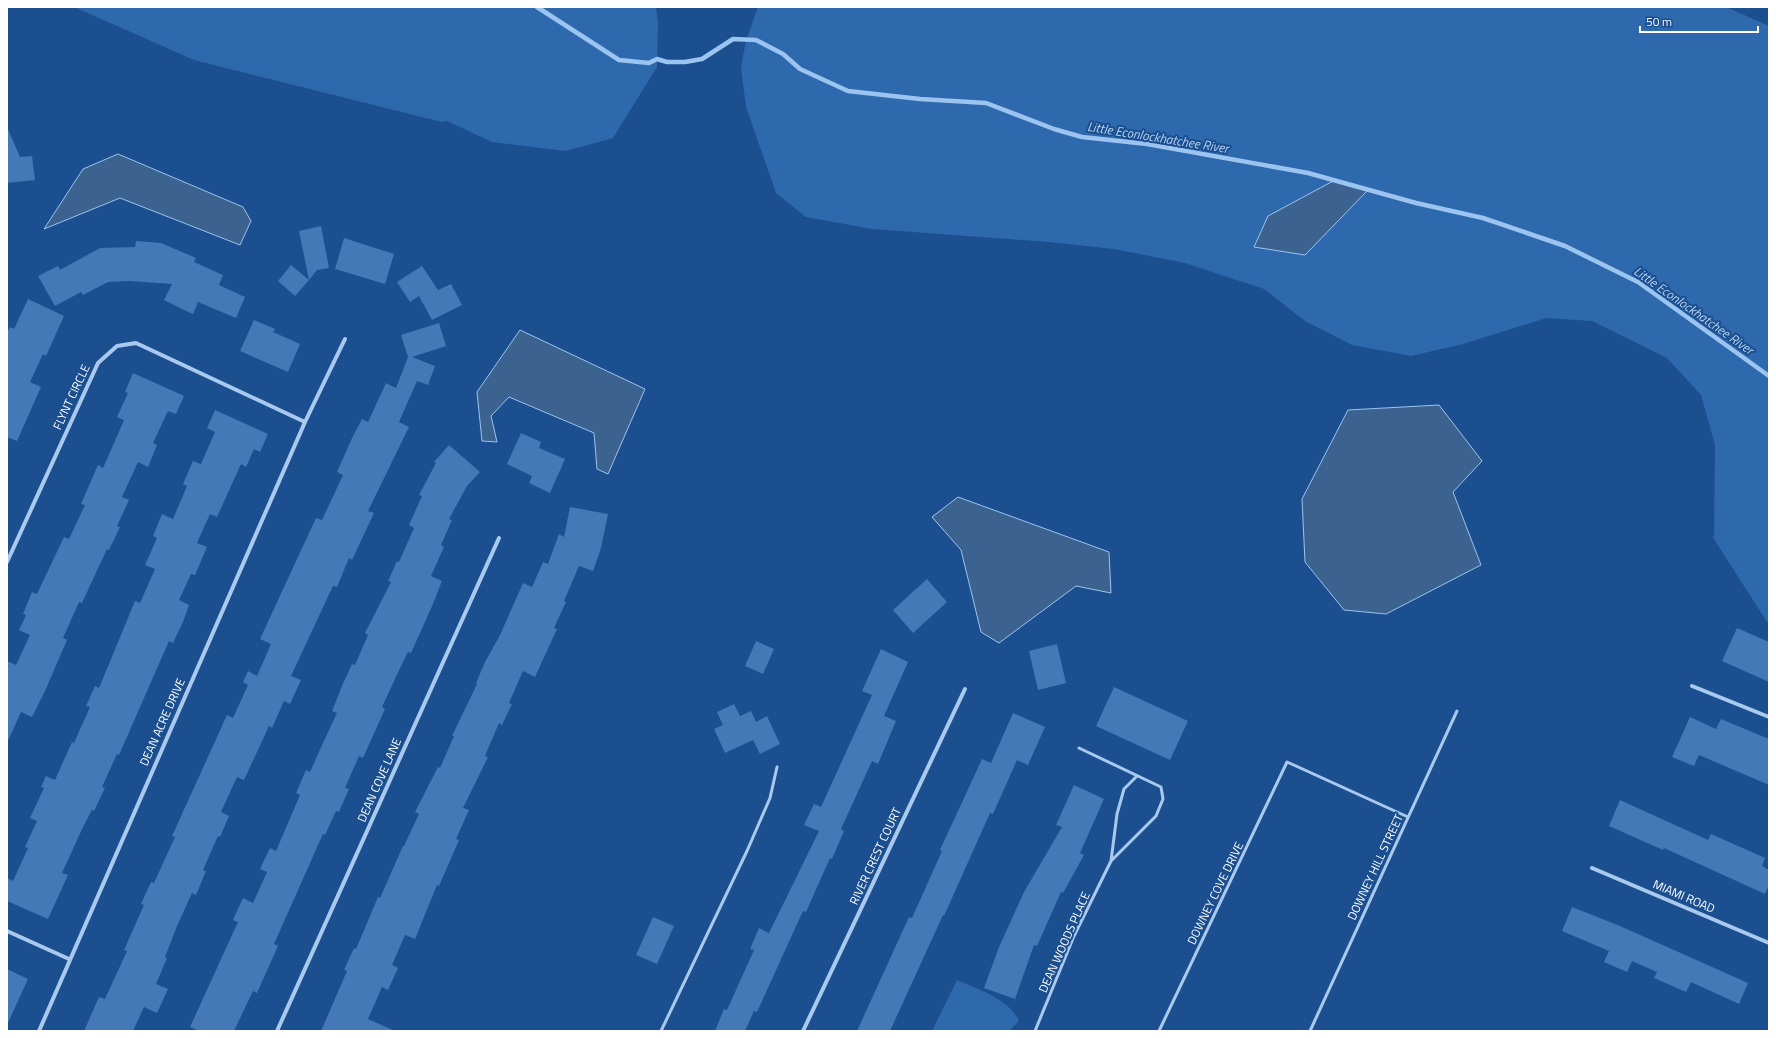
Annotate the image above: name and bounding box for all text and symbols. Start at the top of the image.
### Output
scale bar [1640,8,1758,34]
text: 50 m [1646,12,1672,31]
water label: Little Econlockhatchee River [1086,116,1232,158]
water label: Little Econlockhatchee River [1630,261,1760,360]
street label: FLYNT CIRCLE [48,361,95,433]
street label: DEAN ACRE DRIVE [134,675,190,769]
street label: DEAN COVE LANE [352,735,406,825]
street label: RIVER CREST COURT [844,804,906,908]
street label: DOWNEY HILL STREET [1342,810,1408,923]
street label: DOWNEY COVE DRIVE [1182,838,1248,948]
street label: MIAMI ROAD [1650,874,1718,918]
street label: DEAN WOODS PLACE [1033,888,1095,996]

